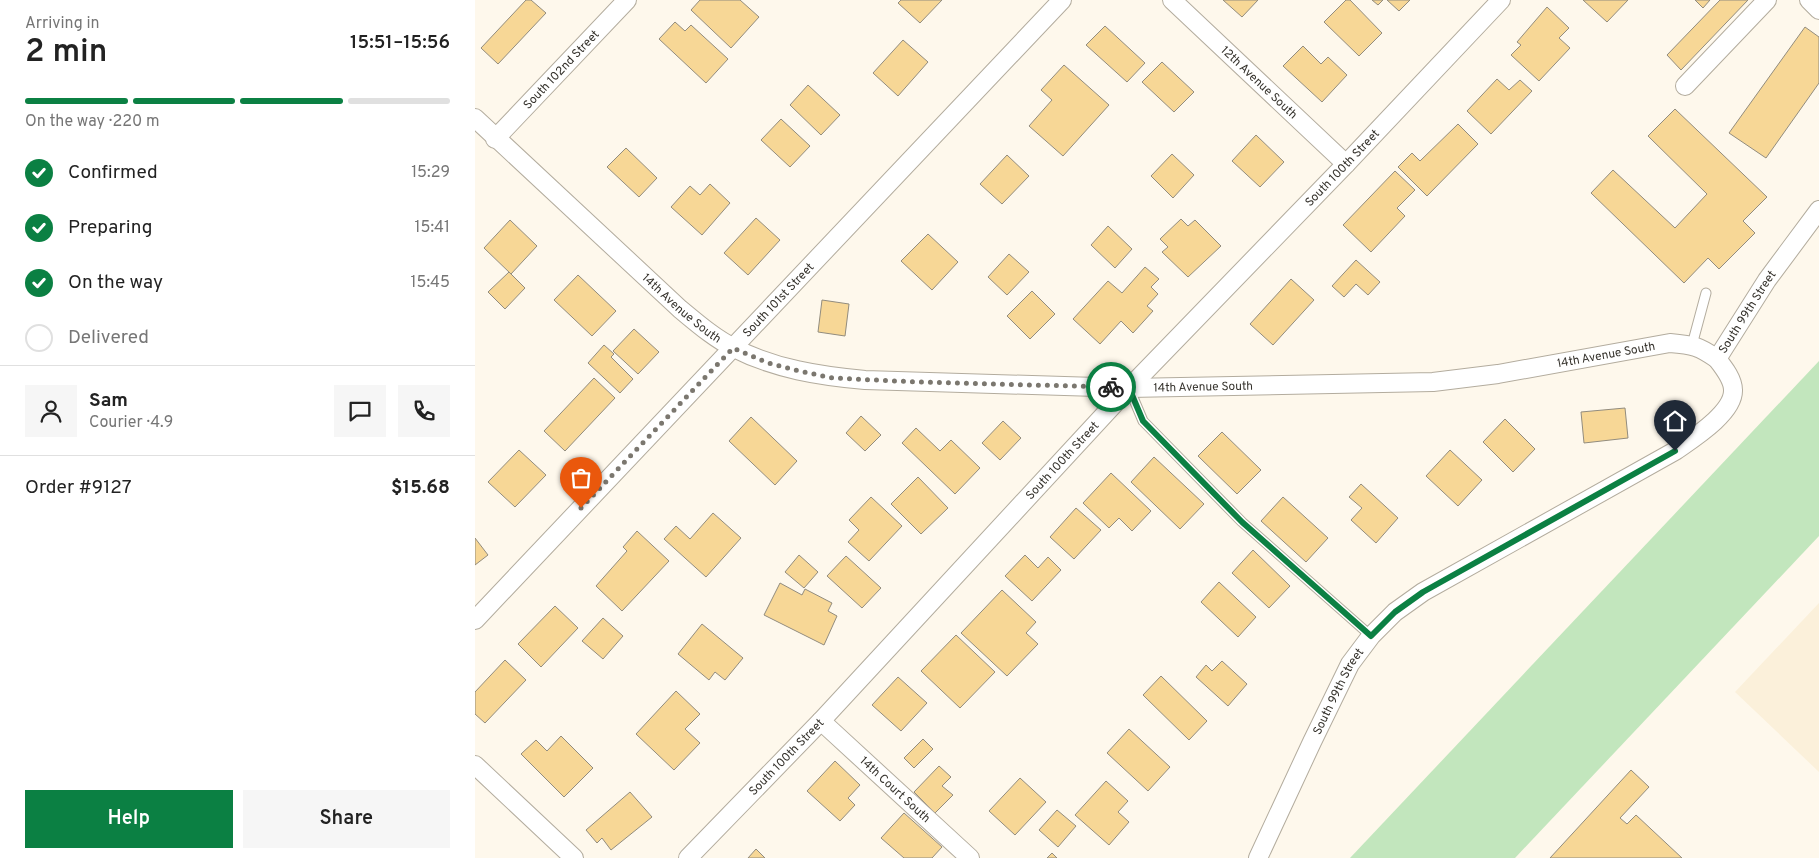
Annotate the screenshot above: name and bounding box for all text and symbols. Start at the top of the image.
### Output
text: Arriving in [25,14,100,34]
street label: South 102nd Street [520,27,603,113]
text: 15:51–15:56 [350,31,450,55]
text: 2 min [25,33,107,73]
street label: 12th Avenue South [1217,43,1300,123]
text: On the way · 220 m [25,112,160,132]
street label: South 100th Street [1302,126,1384,210]
icon: check [25,159,53,187]
text: Confirmed [68,161,158,185]
text: 15:29 [411,163,450,183]
icon: check [25,214,53,242]
text: Preparing [68,216,152,240]
text: 15:41 [415,218,450,238]
street label: South 101st Street [740,260,818,341]
street label: South 99th Street [1715,268,1780,357]
icon: check [25,269,53,297]
street label: 14th Avenue South [638,270,724,347]
text: On the way [68,271,163,295]
text: 15:45 [411,273,450,293]
text: Delivered [68,326,149,350]
street label: 14th Avenue South [1556,339,1657,372]
courier [1086,362,1136,412]
icon: bike [1097,373,1125,401]
street label: 14th Avenue South [1153,379,1253,397]
button: person [25,385,77,437]
button: chat [334,385,386,437]
button: phone [398,385,450,437]
text: Sam [89,389,128,413]
pin [1654,400,1696,451]
icon: home [1661,407,1689,435]
text: Courier · 4.9 [89,413,173,433]
street label: South 100th Street [1023,418,1103,504]
pin [560,457,602,508]
icon: bag [567,464,595,492]
text: Order #9127 [25,476,132,500]
text: $15.68 [391,476,450,500]
street label: South 99th Street [1310,645,1368,738]
street label: South 100th Street [746,716,828,799]
street label: 14th Court South [856,754,933,827]
button: Help [25,790,233,848]
button: Share [243,790,450,848]

